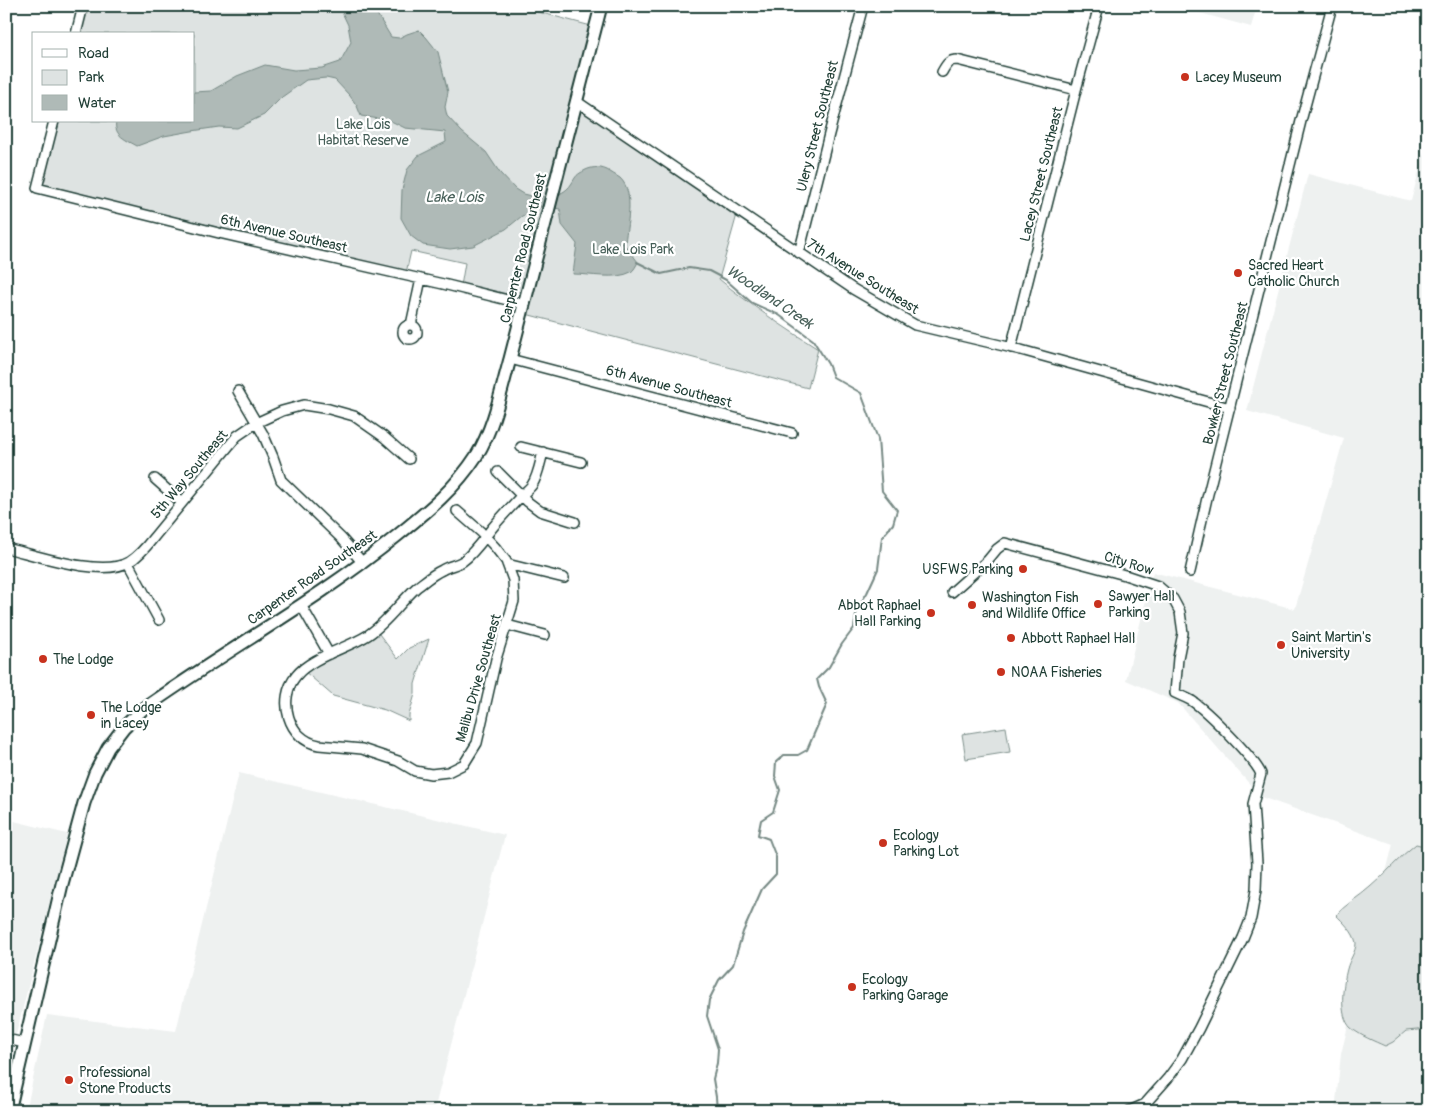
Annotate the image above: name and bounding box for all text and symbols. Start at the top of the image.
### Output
legend [32,32,195,122]
text: Road [78,44,109,63]
street label: Ulery Street Southeast [793,58,842,194]
text: Park [78,68,105,87]
place label: Lacey Museum [1195,69,1282,86]
marker: Lacey Museum [1179,71,1191,83]
text: Water [78,94,117,113]
street label: Lacey Street Southeast [1016,104,1067,243]
park label: Lake Lois Habitat Reserve [317,116,409,149]
street label: Carpenter Road Southeast [497,171,550,325]
water label: Lake Lois [425,188,485,207]
street label: 6th Avenue Southeast [219,211,349,256]
street label: 7th Avenue Southeast [804,235,922,318]
park label: Lake Lois Park [592,241,674,258]
place label: Sacred Heart Catholic Church [1248,257,1339,290]
water label: Woodland Creek [723,261,818,334]
marker: Sacred Heart Catholic Church [1232,267,1244,279]
street label: Bowker Street Southeast [1199,300,1252,446]
street label: 6th Avenue Southeast [604,361,734,412]
street label: 5th Way Southeast [147,426,232,522]
street label: Carpenter Road Southeast [244,526,381,629]
street label: City Row [1102,548,1156,579]
place label: USFWS Parking [922,561,1013,578]
marker: USFWS Parking [1017,563,1029,575]
place label: Sawyer Hall Parking [1108,588,1175,621]
place label: Washington Fish and Wildlife Office [982,589,1086,622]
place label: Abbot Raphael Hall Parking [837,597,921,630]
marker: Sawyer Hall Parking [1092,598,1104,610]
marker: Washington Fish and Wildlife Office [966,599,978,611]
marker: Abbot Raphael Hall Parking [925,607,937,619]
street label: Malibu Drive Southeast [452,612,505,744]
place label: Saint Martin's University [1291,629,1372,662]
place label: Abbott Raphael Hall [1021,630,1135,647]
marker: Abbott Raphael Hall [1005,632,1017,644]
marker: Saint Martin's University [1275,639,1287,651]
place label: The Lodge [53,651,114,668]
marker: The Lodge [37,653,49,665]
place label: NOAA Fisheries [1011,664,1103,681]
marker: NOAA Fisheries [995,666,1007,678]
place label: The Lodge in Lacey [101,699,162,732]
marker: The Lodge in Lacey [85,709,97,721]
place label: Ecology Parking Lot [893,827,959,860]
marker: Ecology Parking Lot [877,837,889,849]
place label: Ecology Parking Garage [862,971,948,1004]
marker: Ecology Parking Garage [846,981,858,993]
place label: Professional Stone Products [79,1064,171,1097]
marker: Professional Stone Products [63,1074,75,1086]

